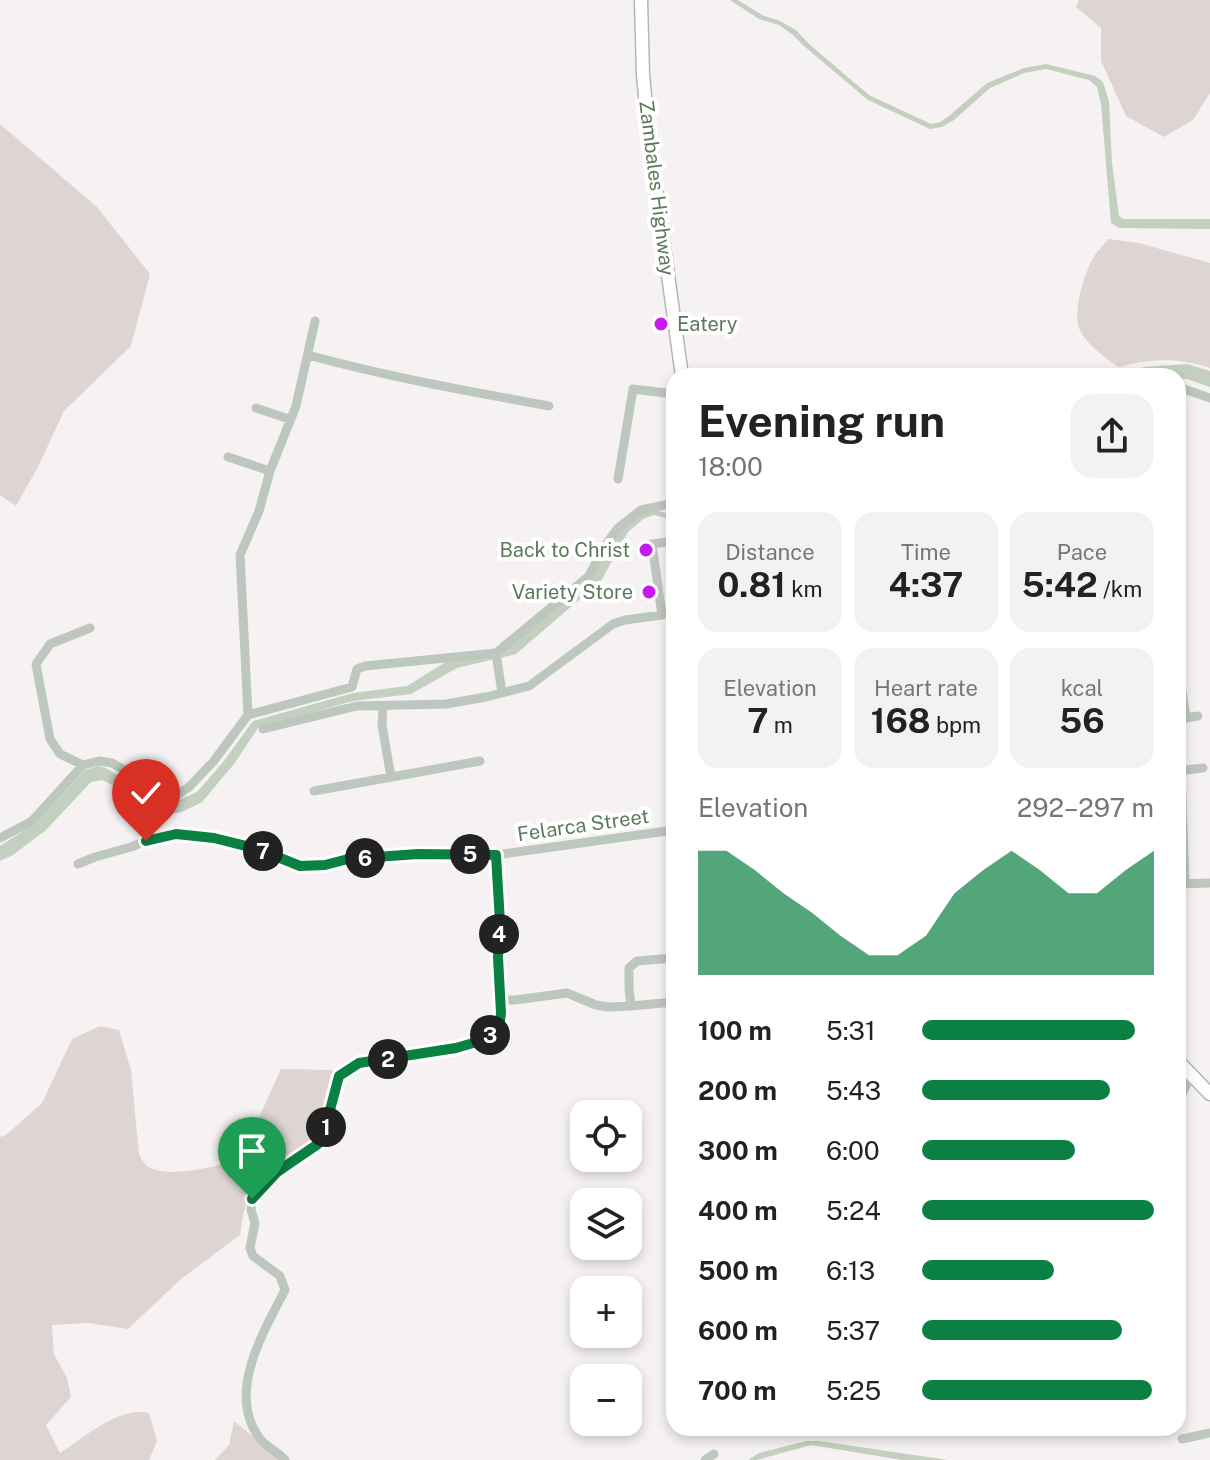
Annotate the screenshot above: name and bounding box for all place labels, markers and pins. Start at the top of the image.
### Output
place label: Eatery [677,312,738,336]
marker: Eatery [652,315,670,333]
place label: Back to Christ [499,538,630,562]
marker: Back to Christ [637,541,655,559]
place label: Variety Store [512,580,633,604]
marker: Variety Store [640,583,658,601]
pin [112,759,180,841]
pin: 7 [243,831,283,871]
pin: 5 [450,834,490,874]
pin: 6 [345,838,385,878]
pin: 4 [479,914,519,954]
pin: 3 [470,1015,510,1055]
pin: 2 [368,1039,408,1079]
pin: 1 [306,1107,346,1147]
pin [218,1117,286,1199]

